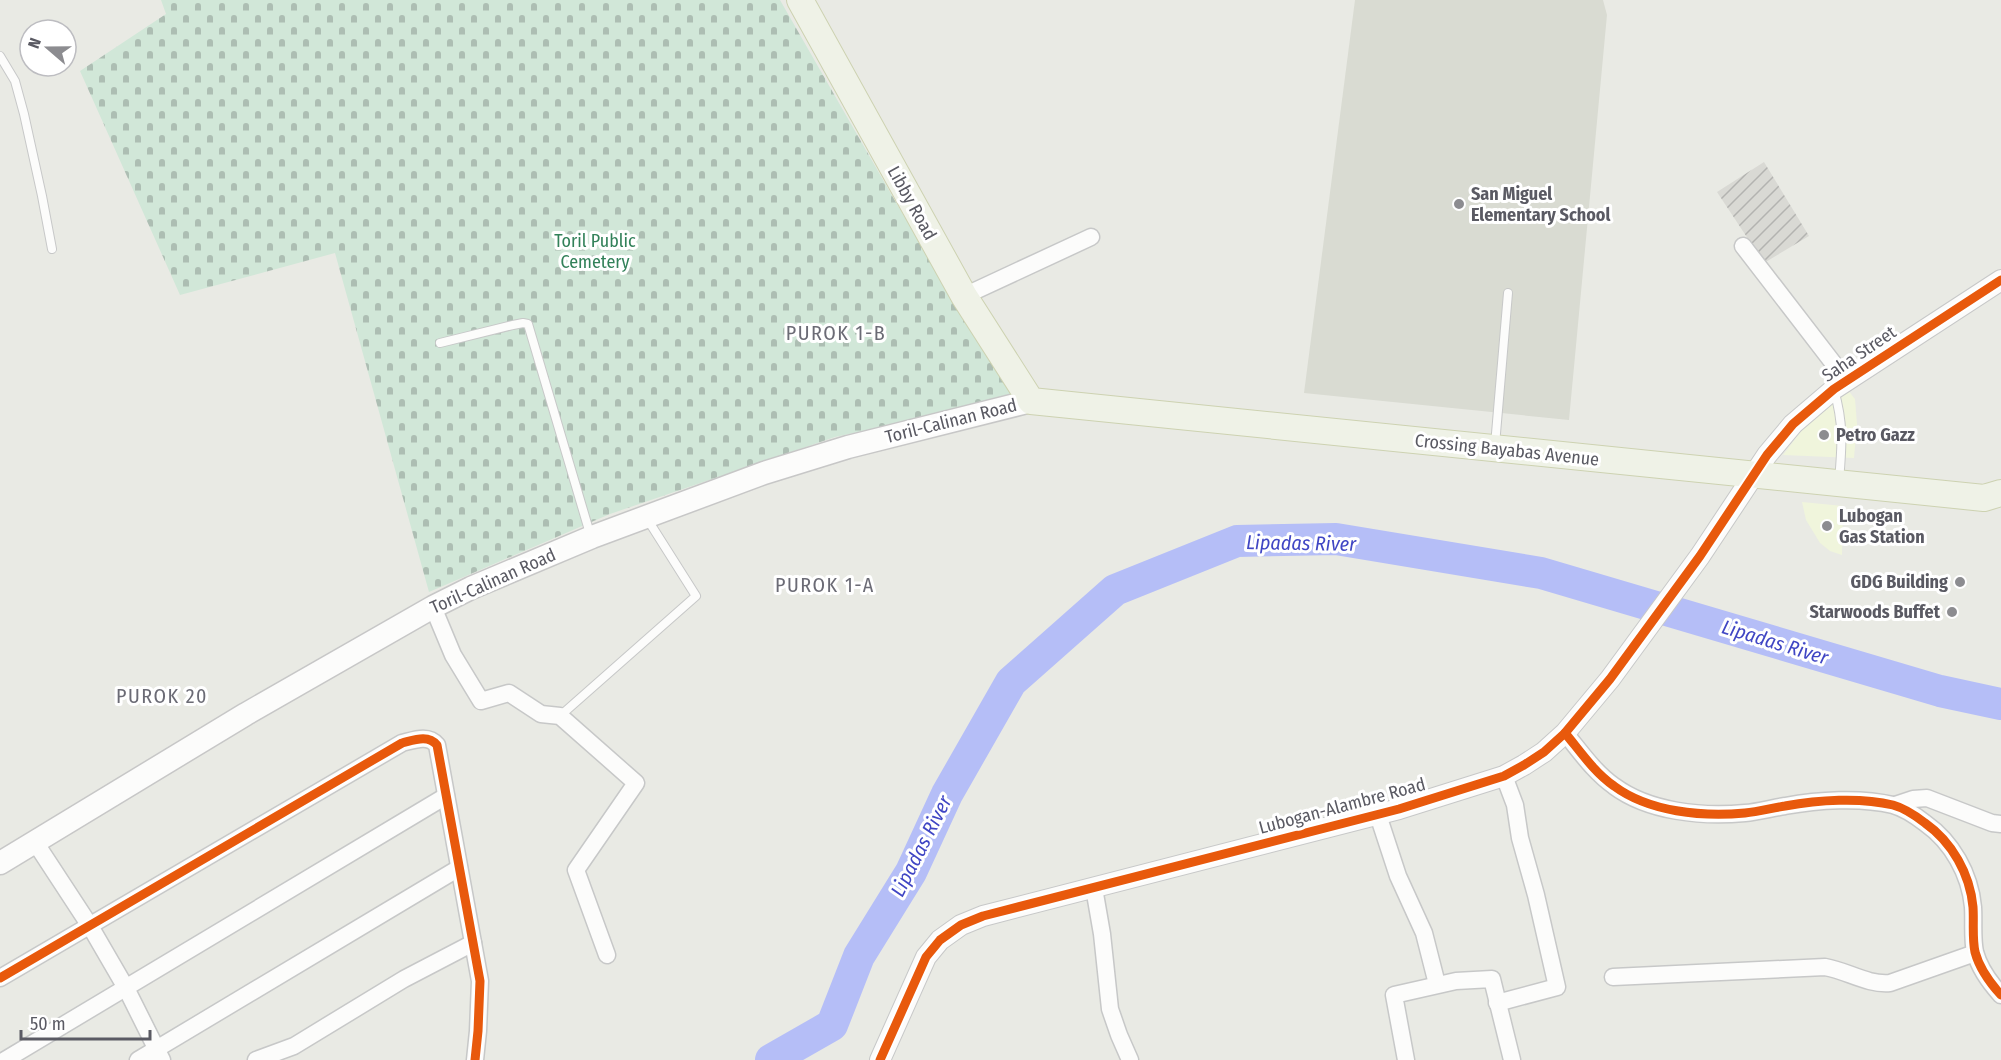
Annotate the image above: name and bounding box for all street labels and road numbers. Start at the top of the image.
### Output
street label: Libby Road [883,162,941,244]
street label: Saha Street [1818,321,1900,387]
street label: Toril-Calinan Road [883,394,1019,448]
street label: Crossing Bayabas Avenue [1414,429,1600,471]
street label: Toril-Calinan Road [427,543,559,619]
street label: Lubogan-Alambre Road [1256,773,1428,839]

